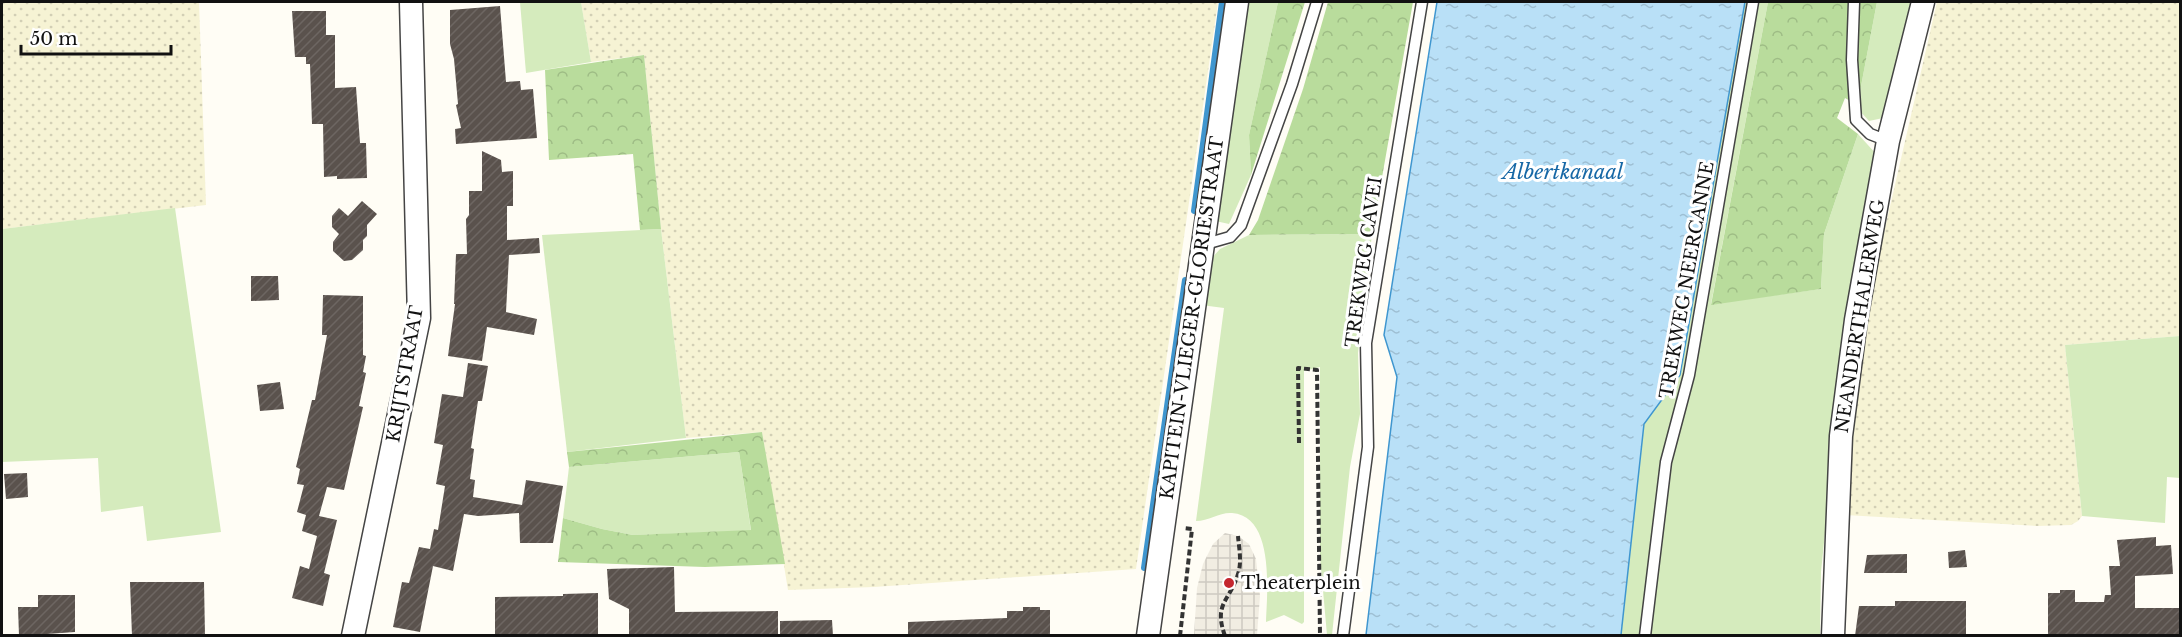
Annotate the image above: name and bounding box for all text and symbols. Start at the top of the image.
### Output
scale bar [21,18,171,56]
text: 50 m [30,28,78,50]
street label: KAPITEIN-VLIEGER-GLORIESTRAAT [1156,134,1228,501]
water label: Albertkanaal [1500,160,1624,184]
street label: TREKWEG NEERCANNE [1655,160,1719,400]
street label: TREKWEG CAVEI [1341,175,1387,349]
street label: NEANDERTHALERWEG [1831,197,1889,434]
street label: KRIJTSTRAAT [382,303,428,444]
place label: Theaterplein [1241,572,1361,594]
marker: Theaterplein [1222,576,1236,590]

